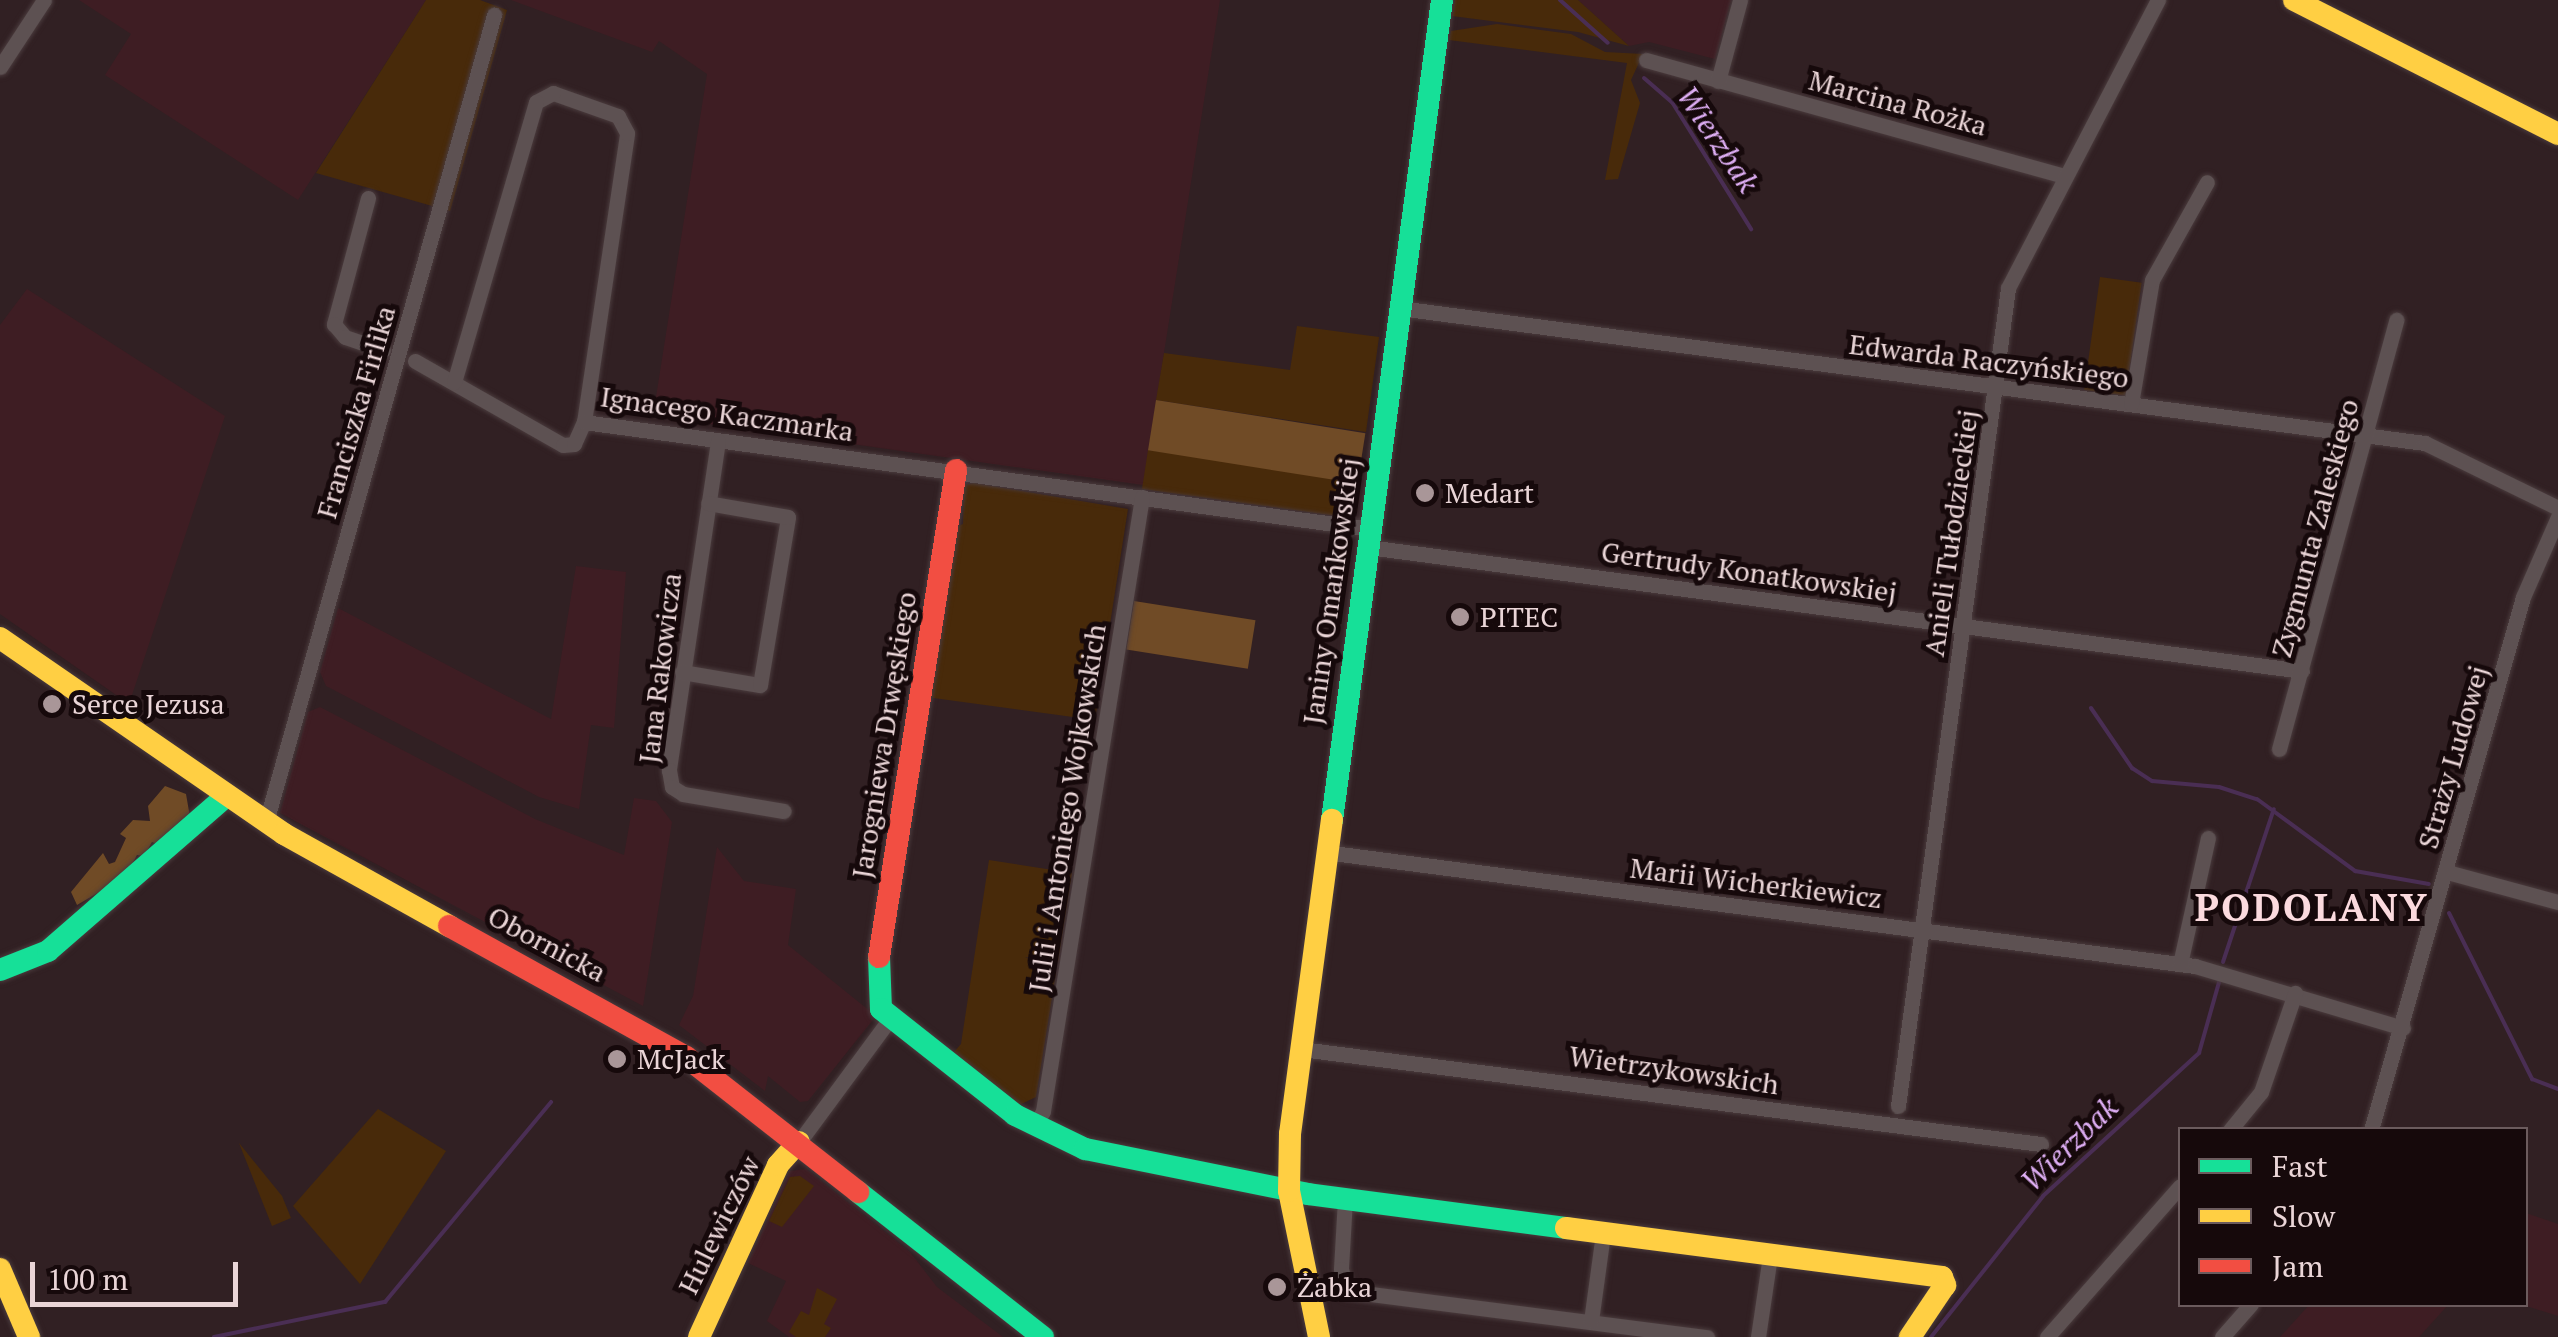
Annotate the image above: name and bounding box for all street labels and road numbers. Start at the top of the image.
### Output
street label: Marcina Rożka [1805,63,1991,143]
street label: Franciszka Firlika [310,302,402,522]
street label: Edwarda Raczyńskiego [1847,327,2131,395]
street label: Ignacego Kaczmarka [598,380,856,448]
street label: Zygmunta Zaleskiego [2264,395,2366,661]
street label: Anieli Tułodzieckiej [1917,407,1985,659]
street label: Janiny Omańkowskiej [1296,456,1366,726]
street label: Gertrudy Konatkowskiej [1599,535,1899,609]
street label: Jana Rakowicza [632,571,688,765]
street label: Jarogniewa Drwęskiego [845,589,923,881]
street label: Julii i Antoniego Wojkowskich [1021,621,1113,995]
street label: Straży Ludowej [2411,662,2495,852]
street label: Marii Wicherkiewicz [1628,851,1884,915]
street label: Obornicka [482,899,612,989]
street label: Wietrzykowskich [1567,1039,1781,1101]
street label: Hulewiczów [671,1151,767,1299]

